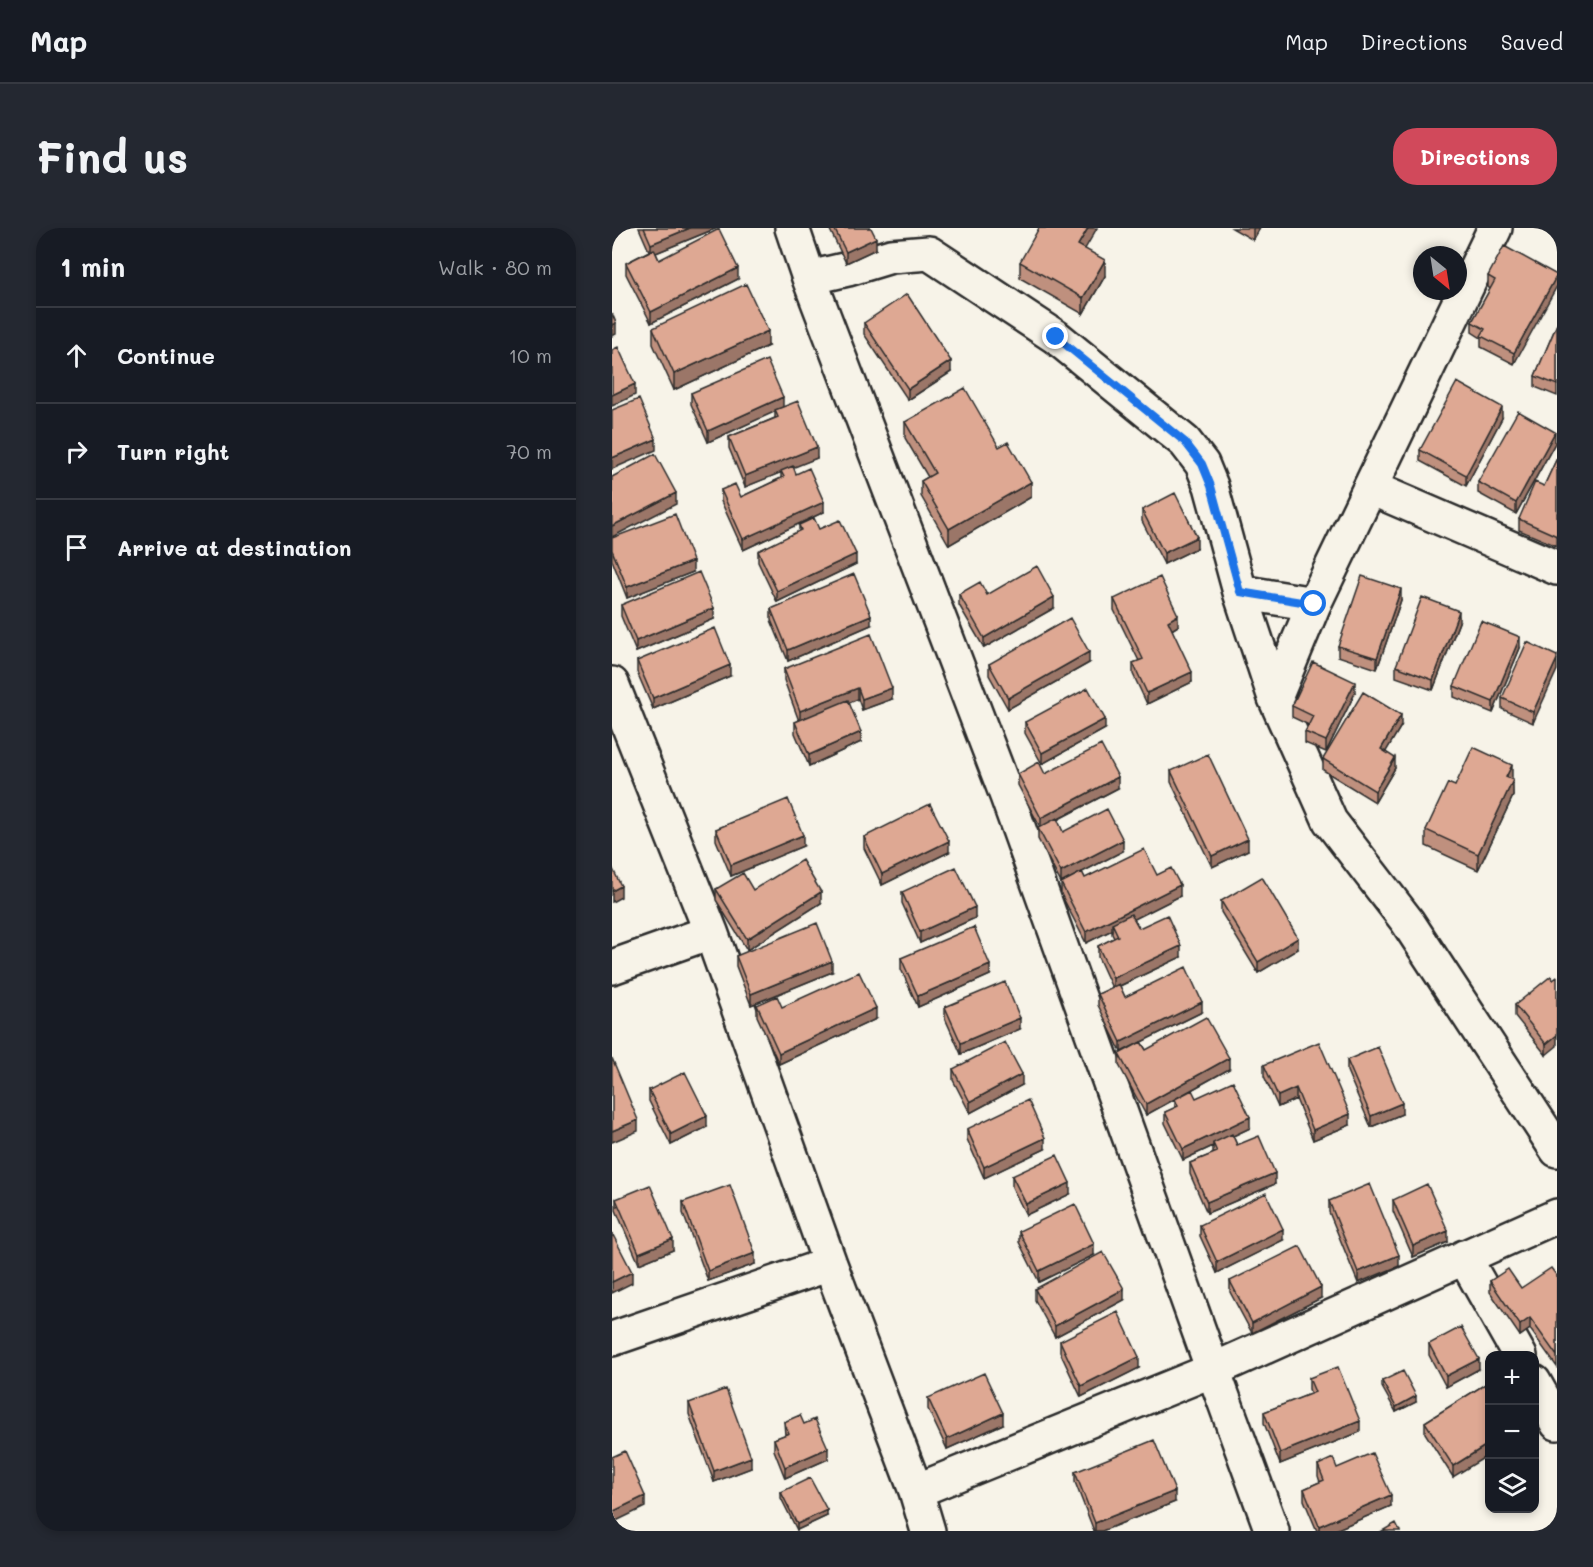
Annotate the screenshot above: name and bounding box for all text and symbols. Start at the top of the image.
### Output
text: Map [30,23,87,59]
text: Map [1285,28,1328,55]
text: Directions [1361,28,1468,55]
text: Saved [1501,28,1563,55]
button: Directions [1393,128,1557,185]
text: Find us [36,129,188,184]
north arrow [1413,246,1467,300]
text: 1 min [60,250,125,284]
text: Walk · 80 m [438,254,552,280]
route end [1042,323,1068,349]
icon: ahead [60,339,93,372]
text: Continue [117,341,215,370]
text: 10 m [508,342,552,368]
icon: right [60,435,93,468]
text: Turn right [117,437,229,466]
text: 70 m [506,438,552,464]
icon: arrive [60,531,93,564]
text: Arrive at destination [117,533,352,562]
route start [1300,590,1326,616]
map controls [1485,1351,1539,1513]
button: + [1485,1351,1539,1405]
button: − [1485,1405,1539,1459]
button: layers [1485,1459,1539,1513]

